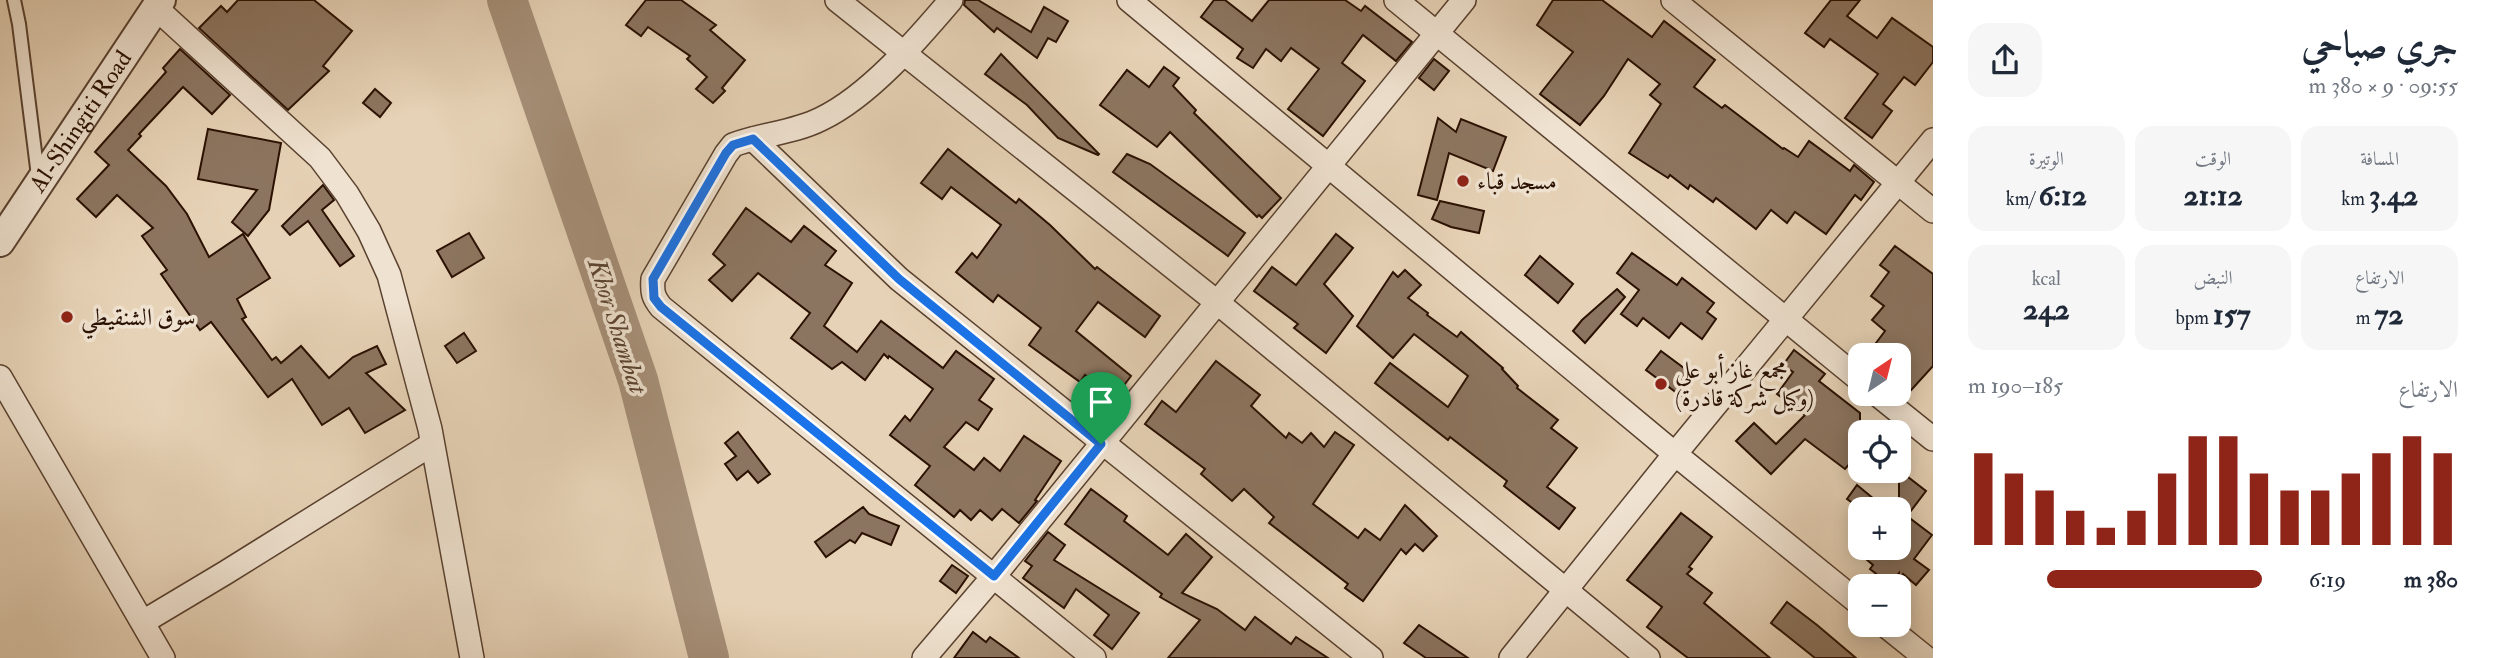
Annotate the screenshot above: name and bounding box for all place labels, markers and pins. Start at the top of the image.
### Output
place label: مسجد قباء [1477,166,1557,197]
marker: مسجد قباء [1455,173,1471,189]
place label: سوق الشنقيطي [81,302,196,340]
marker: سوق الشنقيطي [59,309,75,325]
place label: مجمع غاز أبو علي (وكيل شركة قادرة) [1675,353,1814,415]
pin [1071,372,1131,444]
marker: مجمع غاز أبو علي (وكيل شركة قادرة) [1653,376,1669,392]

